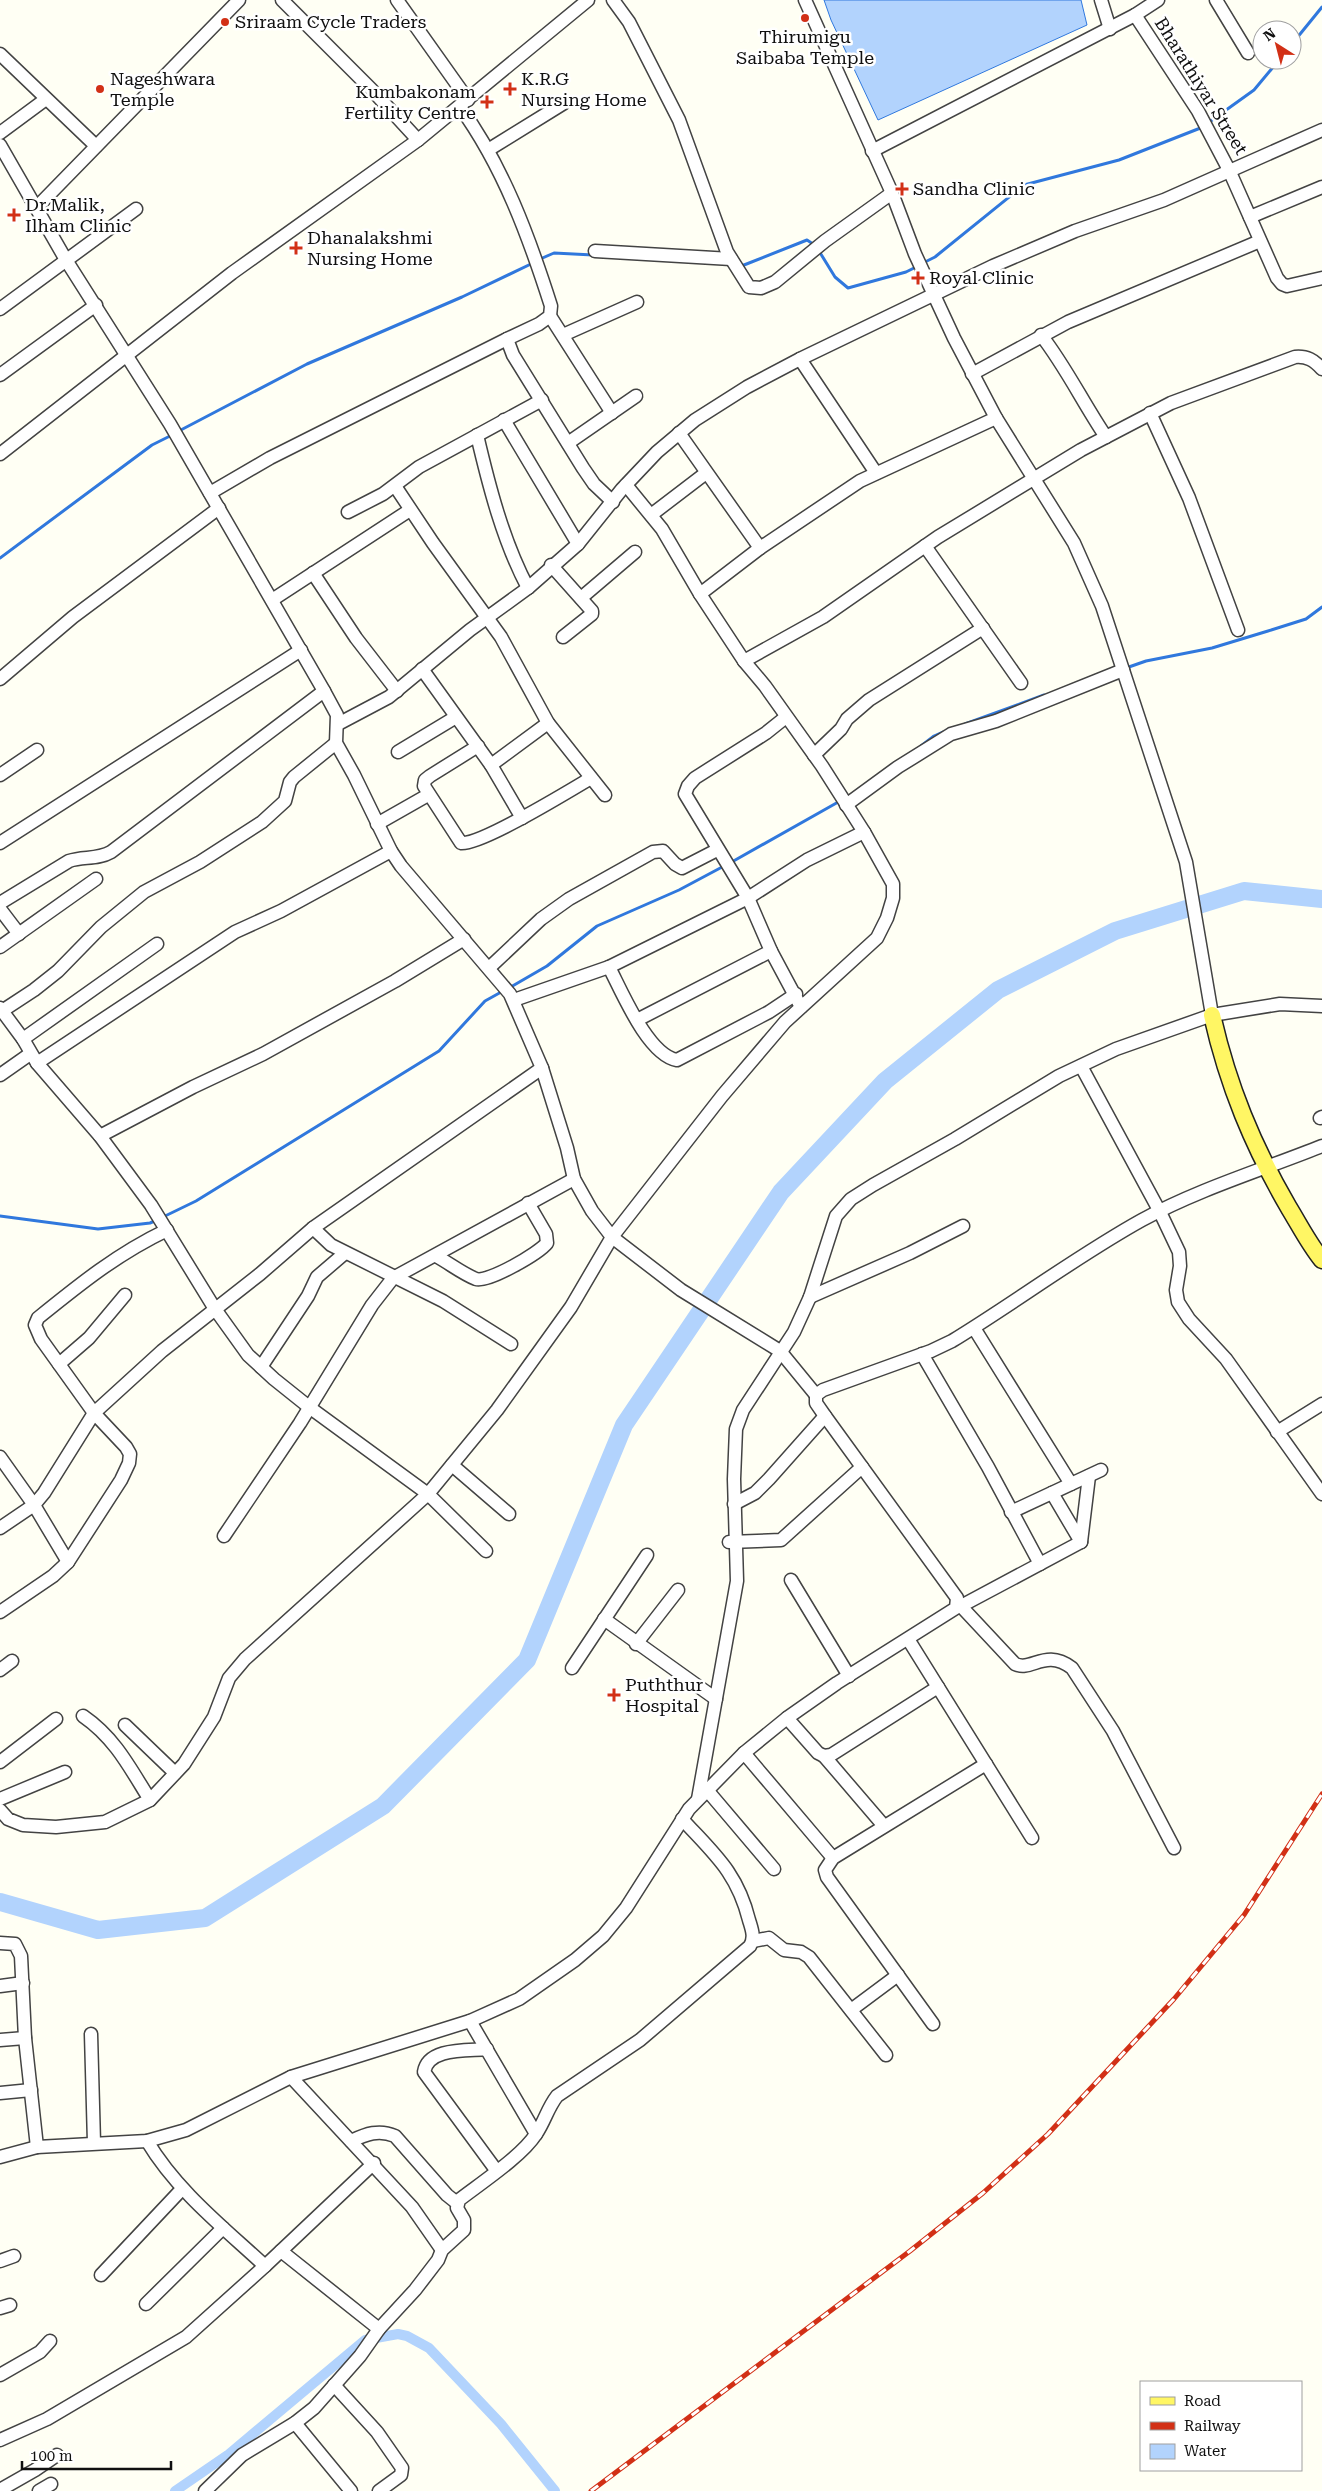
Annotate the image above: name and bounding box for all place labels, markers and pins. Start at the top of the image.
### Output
place label: Sriraam Cycle Traders [235,11,426,32]
marker: Thirumigu Saibaba Temple [799,12,811,24]
marker: Sriraam Cycle Traders [219,16,231,28]
place label: Thirumigu Saibaba Temple [736,26,874,68]
place label: Nageshwara Temple [110,68,215,110]
place label: K.R.G Nursing Home [521,68,647,110]
place label: Kumbakonam Fertility Centre [344,81,476,123]
marker: K.R.G Nursing Home [503,82,517,96]
marker: Nageshwara Temple [94,83,106,95]
marker: Kumbakonam Fertility Centre [480,95,494,109]
place label: Sandha Clinic [913,178,1035,199]
marker: Sandha Clinic [895,182,909,196]
place label: Dr.Malik, Ilham Clinic [25,194,131,236]
marker: Dr.Malik, Ilham Clinic [7,208,21,222]
place label: Dhanalakshmi Nursing Home [307,227,433,269]
marker: Dhanalakshmi Nursing Home [289,241,303,255]
place label: Royal Clinic [929,267,1034,288]
marker: Royal Clinic [911,271,925,285]
place label: Puththur Hospital [625,1674,703,1716]
marker: Puththur Hospital [607,1688,621,1702]

